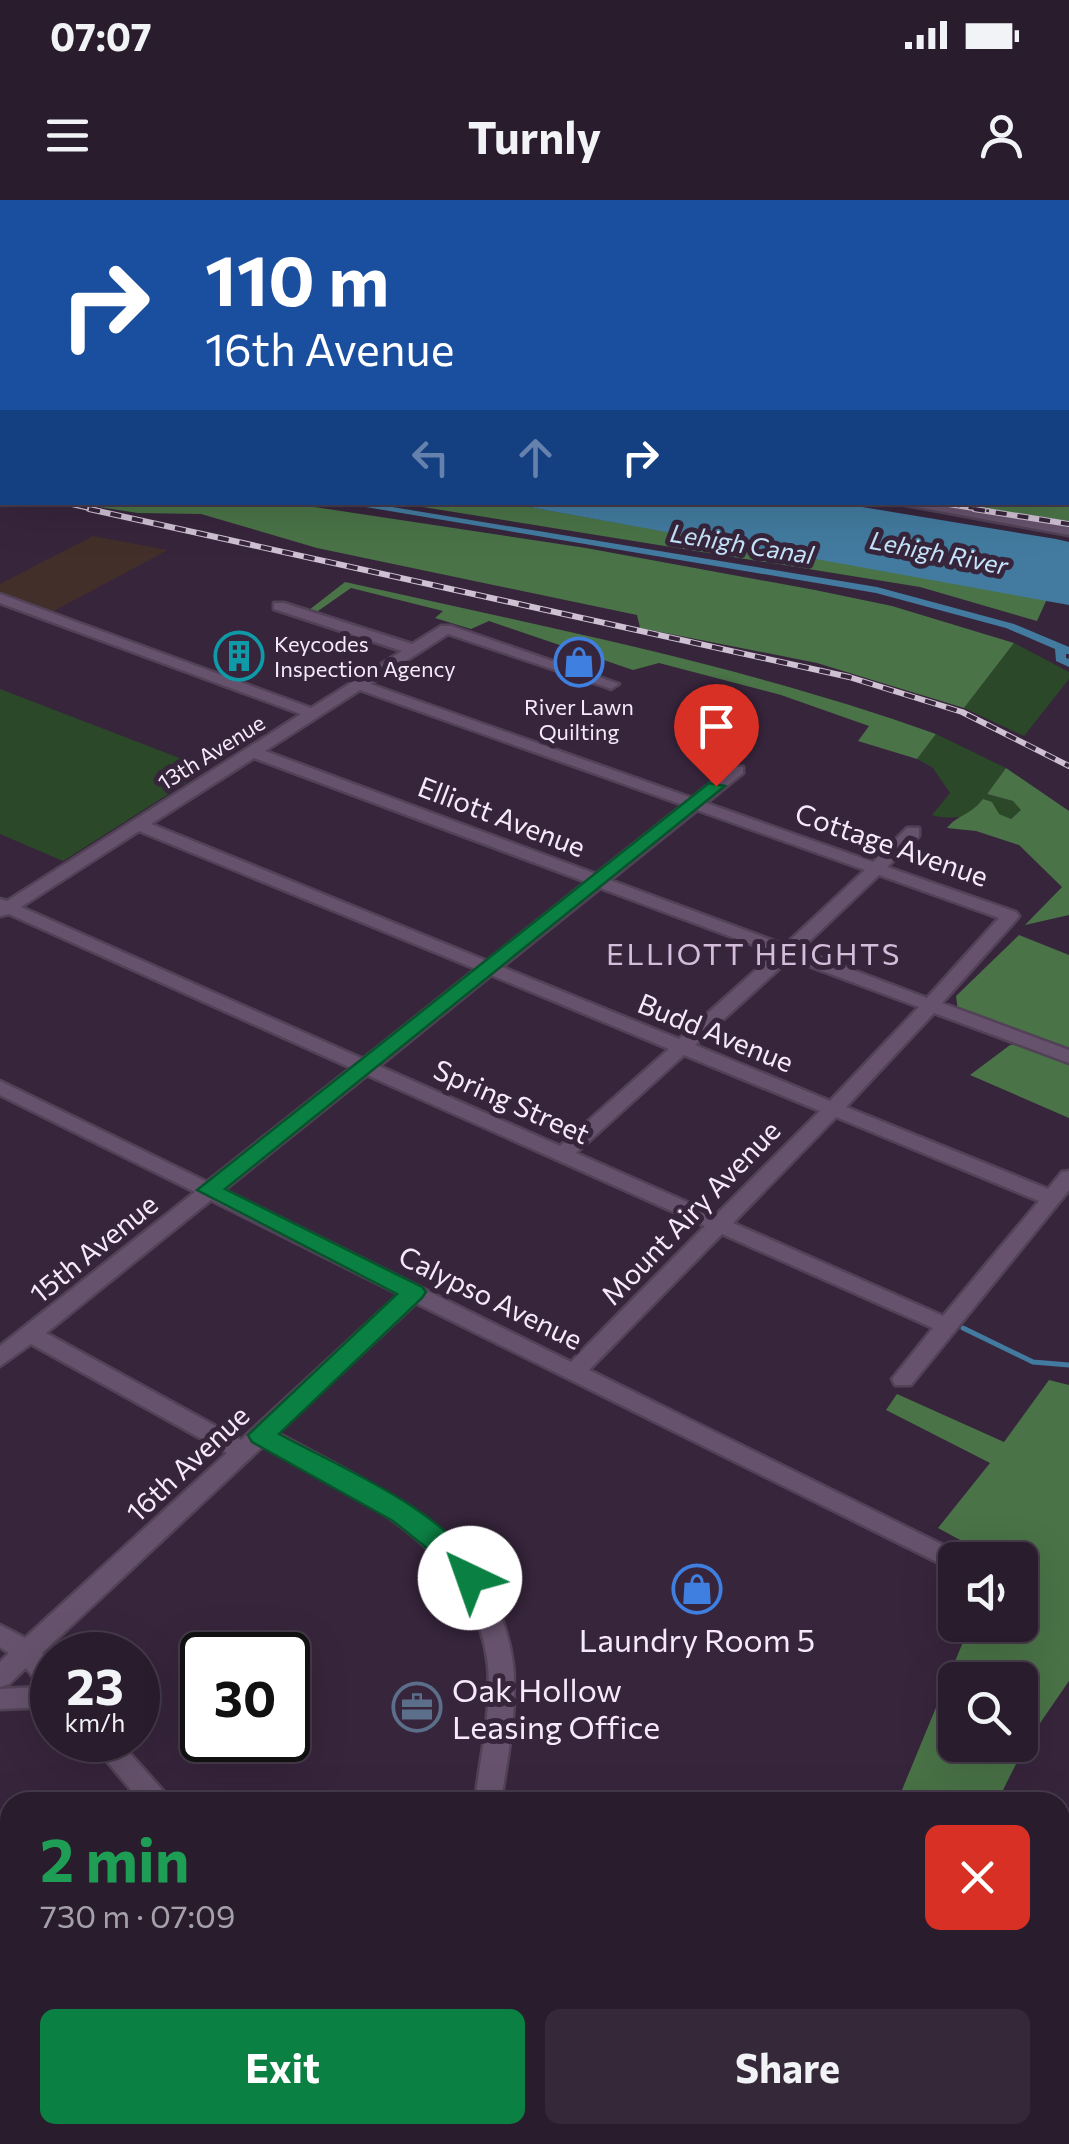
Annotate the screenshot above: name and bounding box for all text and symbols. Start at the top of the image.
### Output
text: 07:07 [50,12,152,59]
icon: menu [40,108,95,163]
text: Turnly [468,108,601,163]
icon: person [974,108,1029,163]
text: 110 m [205,235,389,320]
icon: right [40,240,170,370]
text: 16th Avenue [205,320,454,375]
icon: left [403,430,458,485]
icon: ahead [508,430,563,485]
icon: right [613,430,668,485]
water label: Lehigh Canal [668,517,817,569]
water label: Lehigh River [868,524,1011,580]
building icon: Keycodes Inspection Agency [213,630,265,682]
place label: Keycodes Inspection Agency [274,630,456,682]
shop icon: River Lawn Quilting [553,636,605,688]
pin [674,684,759,787]
place label: River Lawn Quilting [524,693,634,745]
icon: arrive [689,699,744,754]
street label: 13th Avenue [152,708,270,796]
street label: Elliott Avenue [414,769,590,863]
street label: Cottage Avenue [791,795,993,893]
district label: ELLIOTT HEIGHTS [606,934,902,971]
street label: Budd Avenue [633,985,799,1079]
street label: Spring Street [429,1051,595,1151]
street label: Mount Airy Avenue [593,1113,787,1311]
street label: 15th Avenue [22,1186,164,1310]
street label: Calypso Avenue [394,1238,588,1356]
street label: 16th Avenue [119,1398,255,1528]
position arrow [418,1526,522,1630]
map controls [938,1542,1038,1762]
button: sound [938,1542,1038,1642]
shop icon: Laundry Room 5 [671,1563,723,1615]
place label: Laundry Room 5 [579,1619,815,1659]
speed limit sign: 30 [180,1632,310,1762]
text: 23 [66,1654,124,1715]
button: search [938,1662,1038,1762]
place label: Oak Hollow Leasing Office [452,1669,660,1746]
office icon: Oak Hollow Leasing Office [391,1681,443,1733]
text: km/h [65,1707,125,1737]
text: 2 min [40,1821,189,1894]
button: close [925,1825,1030,1930]
text: 730 m · 07:09 [40,1895,235,1935]
button: Exit [40,2009,525,2124]
button: Share [545,2009,1030,2124]

